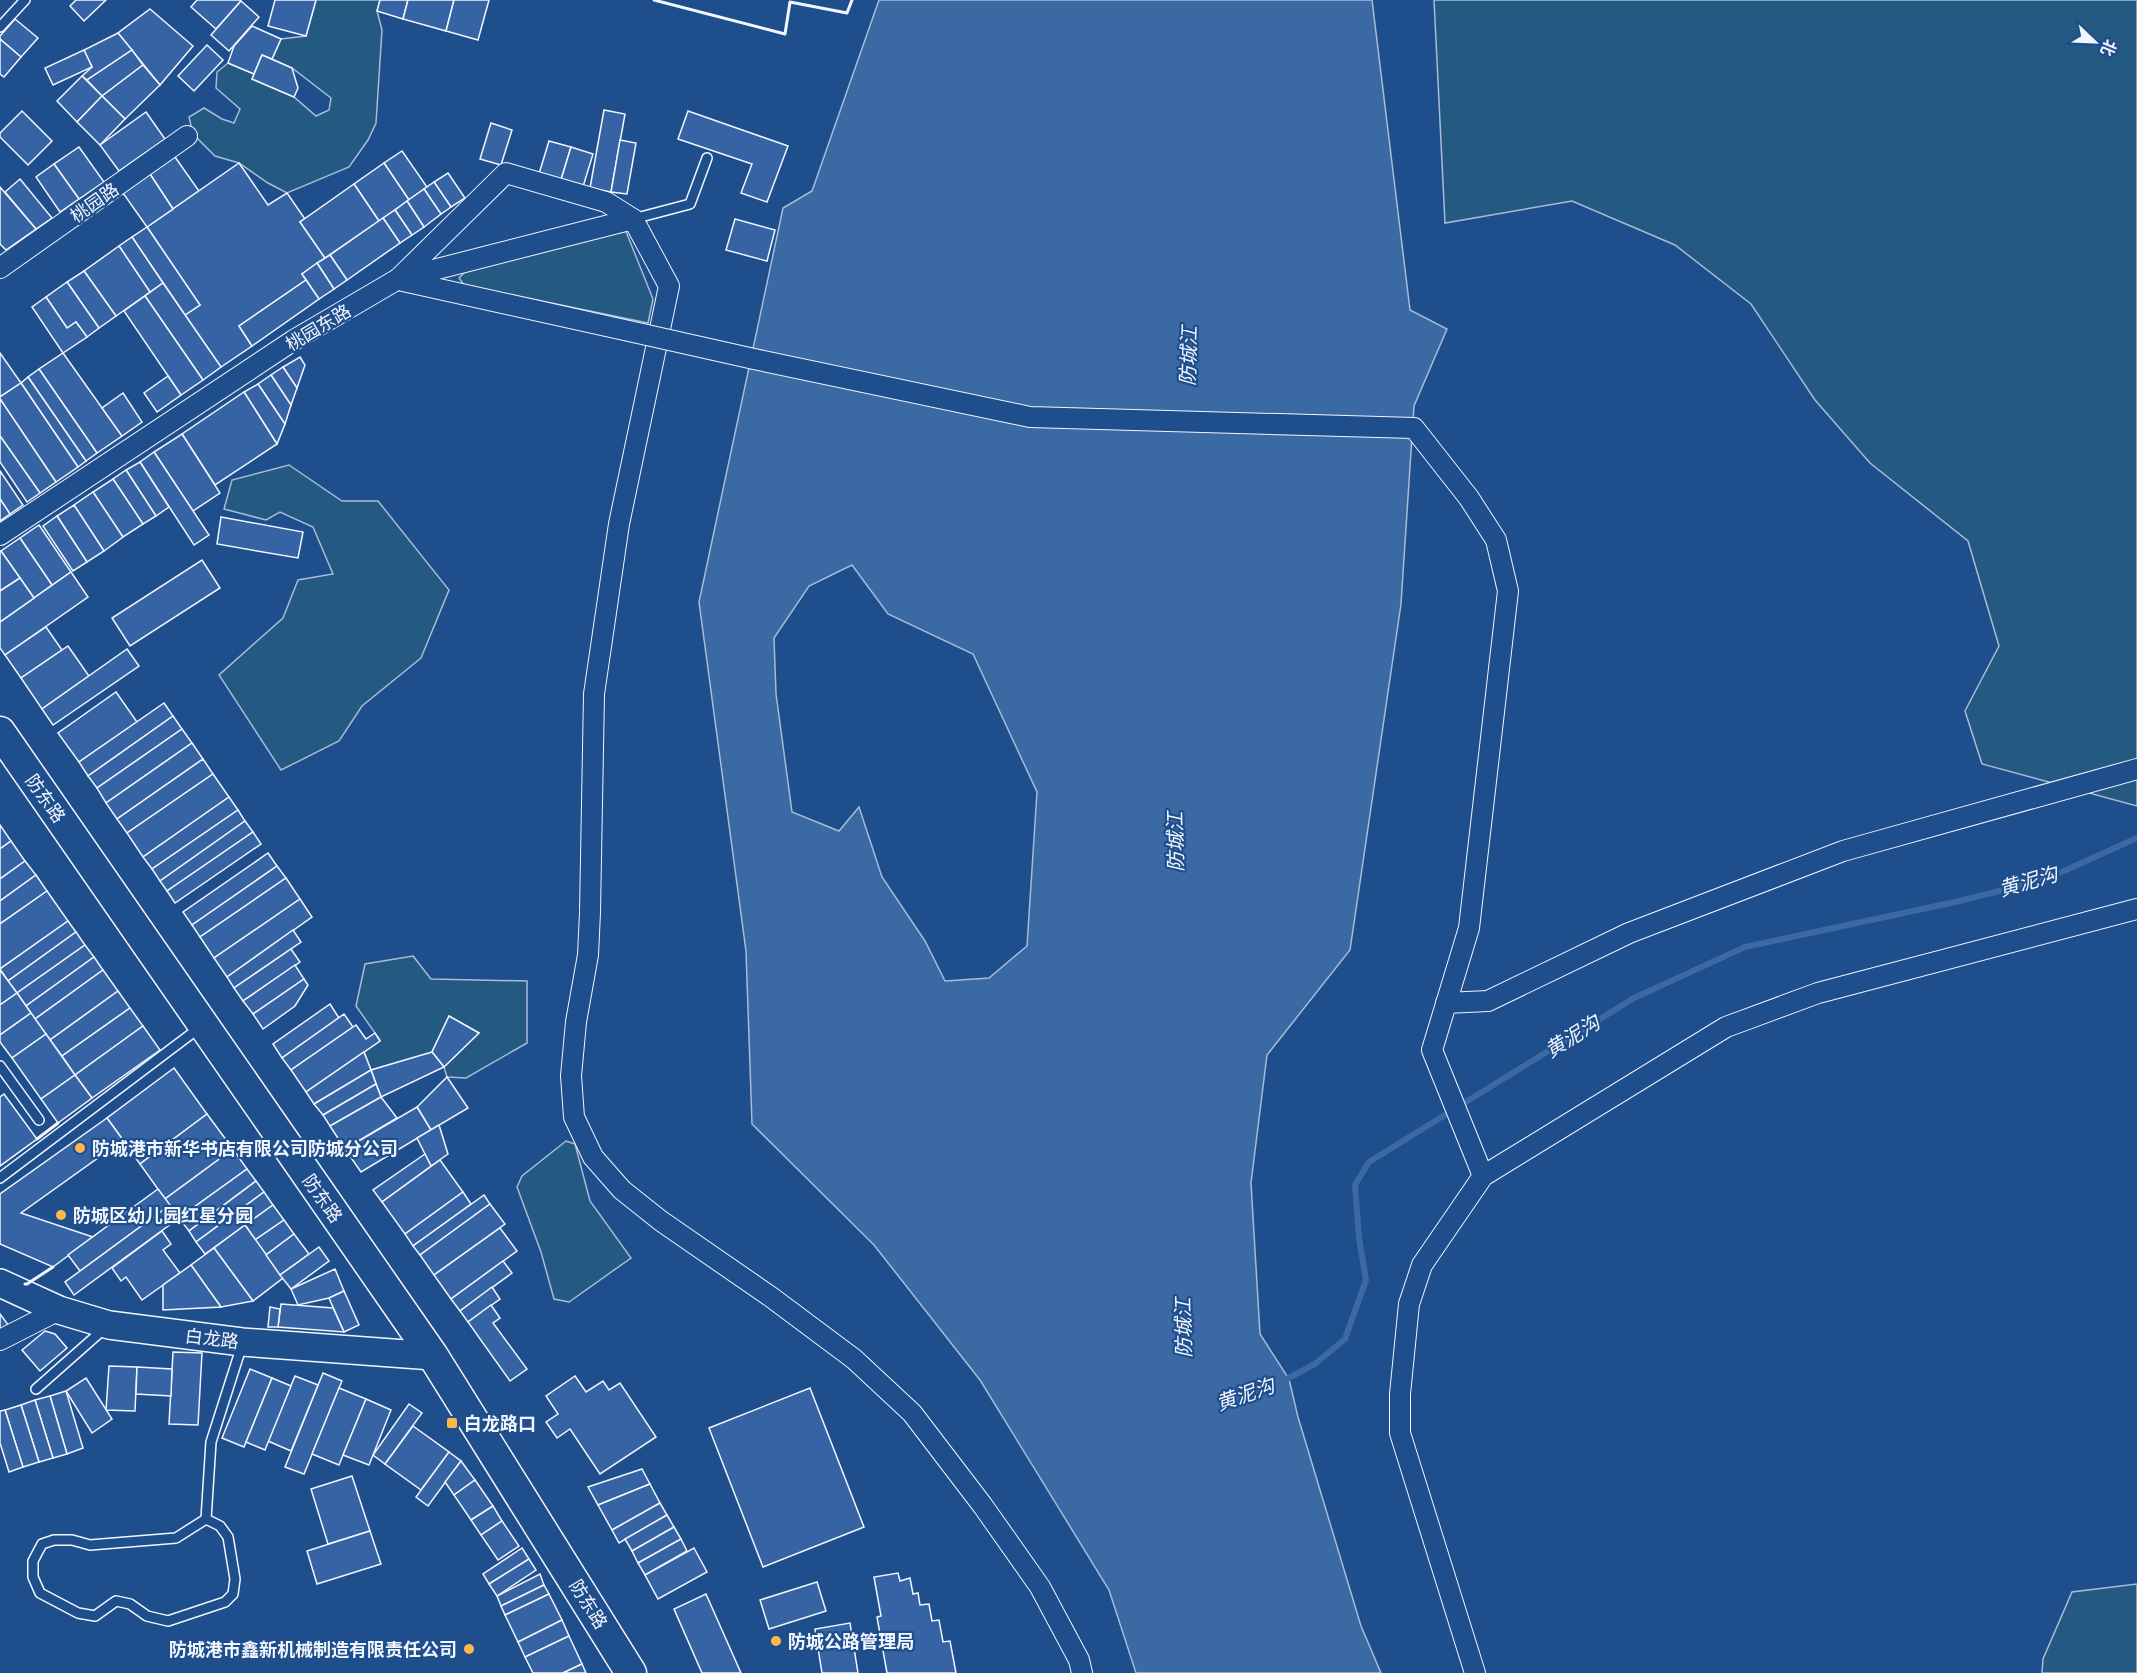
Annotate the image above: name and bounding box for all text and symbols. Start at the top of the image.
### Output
north arrow [2065,12,2125,72]
text: 北 [2096,36,2122,60]
street label: 桃园路 [65,177,123,227]
street label: 桃园东路 [281,298,355,356]
water label: 防城江 [1173,324,1203,386]
street label: 防东路 [21,769,71,827]
water label: 防城江 [1161,810,1189,872]
water label: 黄泥沟 [1995,859,2062,902]
water label: 黄泥沟 [1539,1008,1606,1063]
place label: 防城港市新华书店有限公司防城分公司 [92,1136,398,1160]
marker: 防城港市新华书店有限公司防城分公司 [73,1141,87,1155]
street label: 防东路 [298,1169,348,1227]
place label: 防城区幼儿园红星分园 [73,1203,253,1227]
marker: 防城区幼儿园红星分园 [54,1208,68,1222]
water label: 防城江 [1169,1296,1197,1358]
street label: 白龙路 [184,1323,240,1353]
water label: 黄泥沟 [1212,1371,1280,1417]
place label: 白龙路口 [464,1411,536,1435]
marker: 白龙路口 [445,1416,459,1430]
street label: 防东路 [565,1575,613,1633]
place label: 防城公路管理局 [788,1629,914,1653]
marker: 防城公路管理局 [769,1634,783,1648]
place label: 防城港市鑫新机械制造有限责任公司 [169,1637,457,1661]
marker: 防城港市鑫新机械制造有限责任公司 [462,1642,476,1656]

